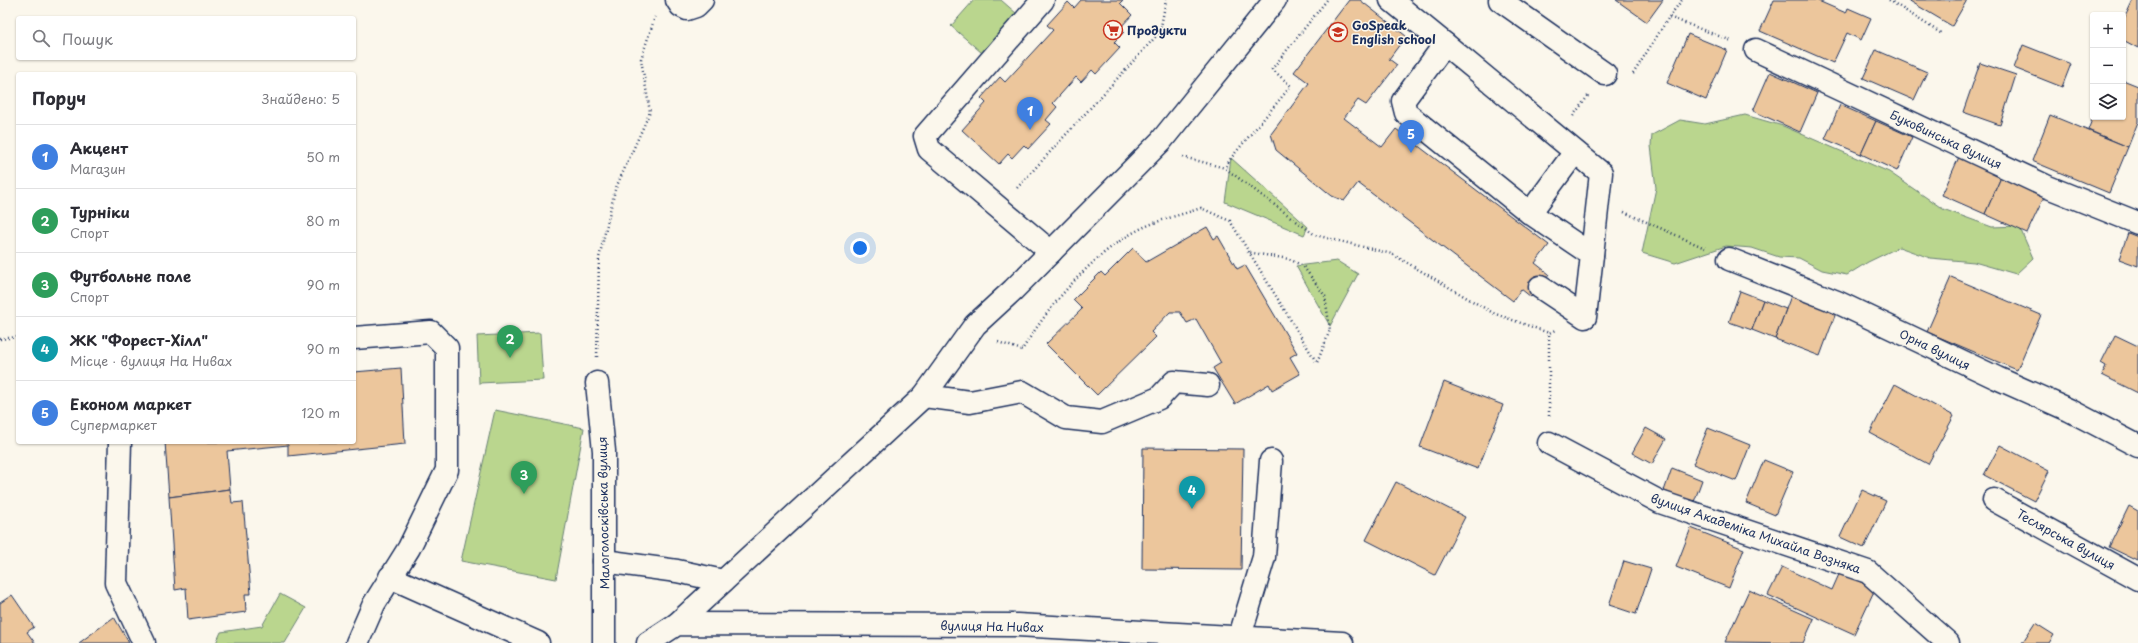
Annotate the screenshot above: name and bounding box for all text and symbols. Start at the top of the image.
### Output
map controls [2090,12,2126,120]
button: + [2090,12,2126,48]
search box [16,16,356,60]
place label: GoSpeak English school [1352,16,1436,48]
supermarket icon: Продукти [1102,19,1124,41]
place label: Продукти [1127,21,1187,39]
school or university icon: GoSpeak English school [1327,21,1349,43]
icon: search [30,27,52,49]
text: Пошук [62,27,113,50]
button: − [2090,48,2126,84]
button: layers [2090,84,2126,120]
text: Поруч [32,85,86,111]
text: Знайдено: 5 [262,89,340,108]
pin: 1 [1017,97,1043,130]
street label: Буковинська вулиця [1887,105,2005,173]
pin: 5 [1398,120,1424,153]
text: Акцент [70,136,128,159]
text: 1 [42,147,48,166]
text: 50 m [306,147,340,166]
text: Магазин [70,159,126,178]
text: Турніки [70,200,130,223]
text: 2 [40,211,50,230]
text: 80 m [306,211,340,230]
text: Спорт [70,223,109,242]
your location [850,238,870,258]
text: Футбольне поле [70,264,191,287]
text: 3 [41,275,49,294]
text: 90 m [307,275,340,294]
text: Спорт [70,287,109,306]
street label: Орна вулиця [1897,324,1973,374]
pin: 2 [497,325,523,358]
text: ЖК "Форест-Хілл" [70,328,208,351]
text: 4 [41,339,49,358]
text: 90 m [307,339,340,358]
text: Місце · вулиця На Нивах [70,351,232,370]
text: Економ маркет [70,392,191,415]
text: 5 [41,403,49,422]
text: 120 m [301,403,340,422]
text: Супермаркет [70,415,157,434]
street label: Малоголосківська вулиця [593,436,613,590]
pin: 3 [511,461,537,494]
pin: 4 [1179,476,1205,509]
street label: вулиця Академіка Михайла Возняка [1649,488,1864,578]
street label: Теслярська вулиця [2013,504,2119,574]
street label: вулиця На Нивах [940,616,1044,636]

